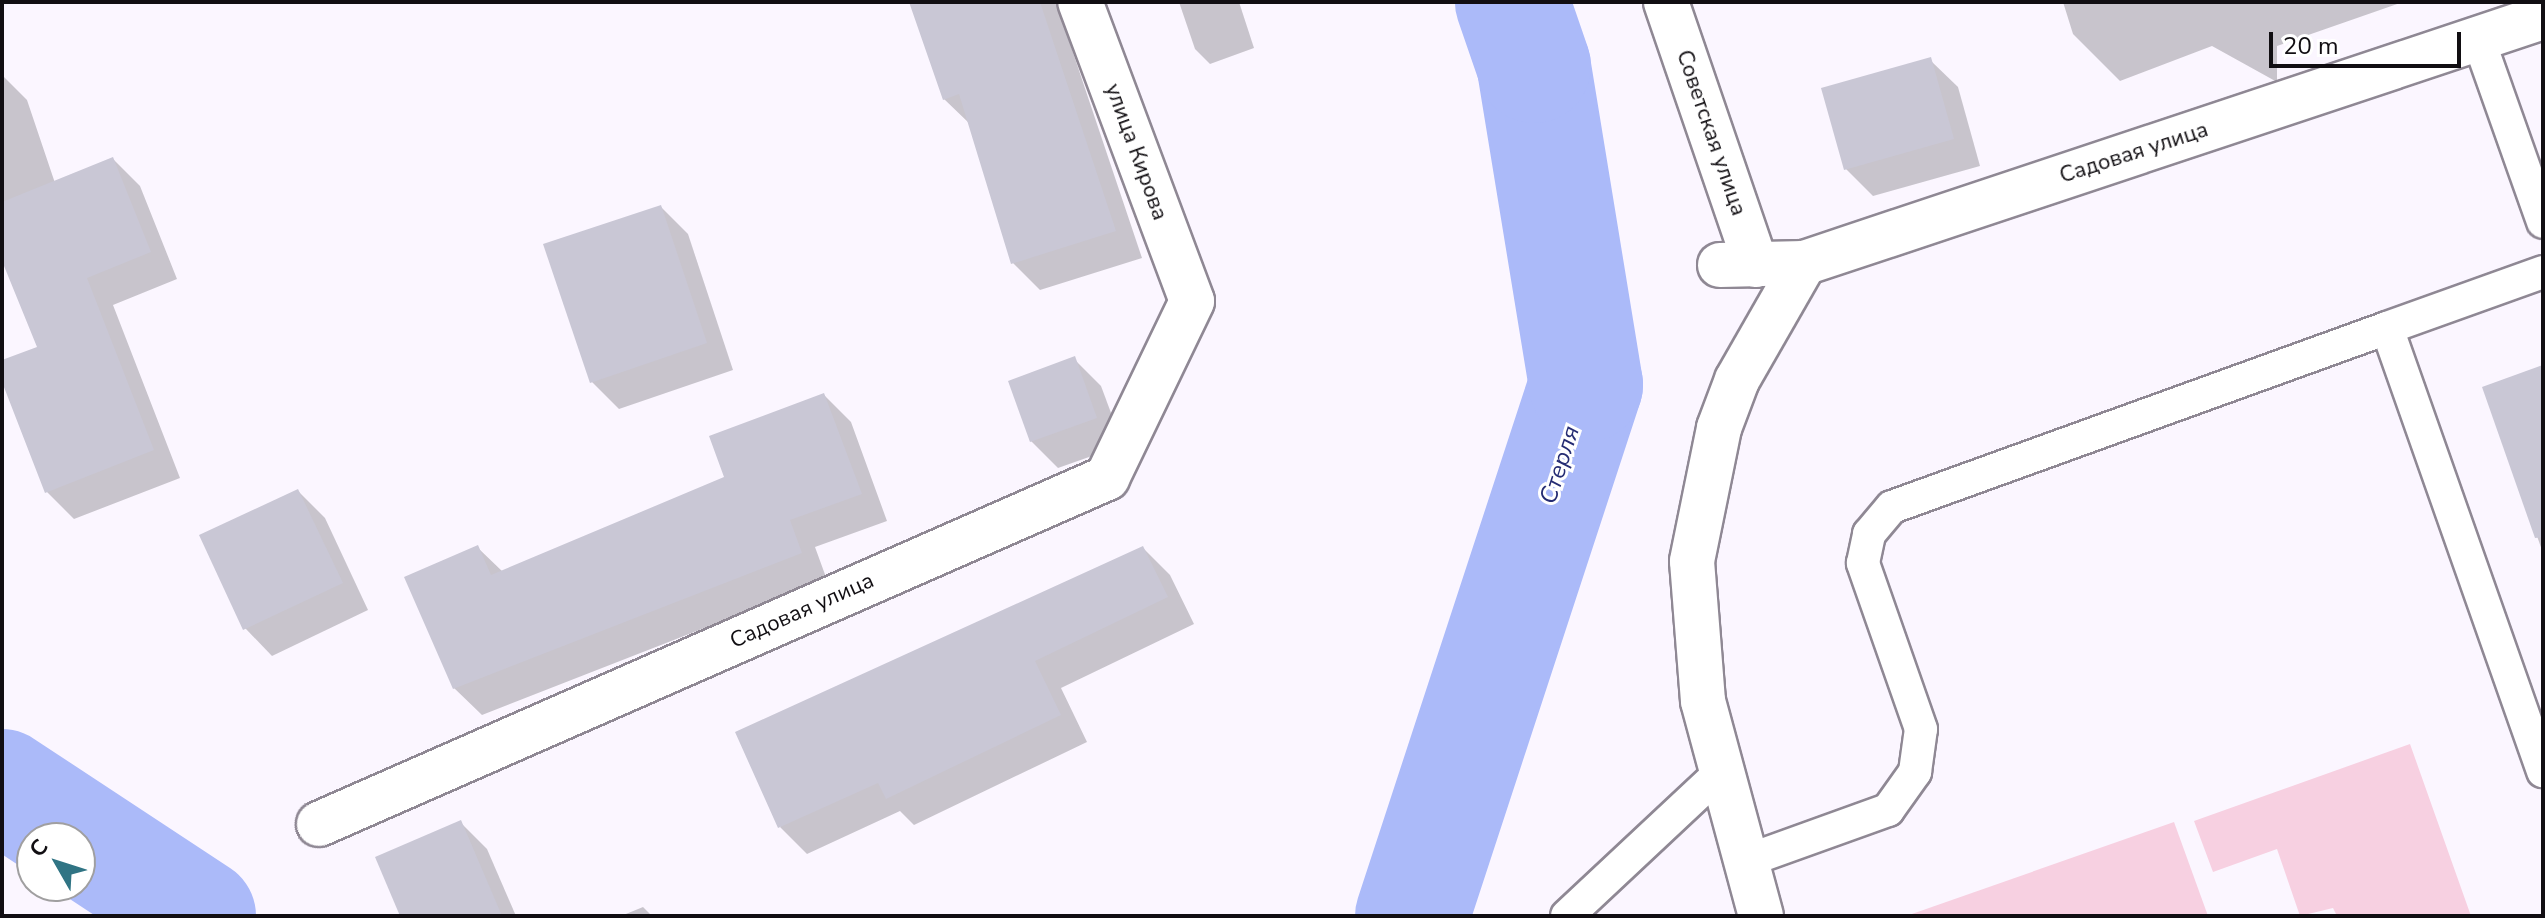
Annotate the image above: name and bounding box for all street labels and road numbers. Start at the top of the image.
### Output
street label: Советская улица [1670,47,1752,219]
street label: улица Кирова [1099,80,1173,224]
street label: Садовая улица [2056,117,2212,189]
street label: Садовая улица [726,567,878,655]

